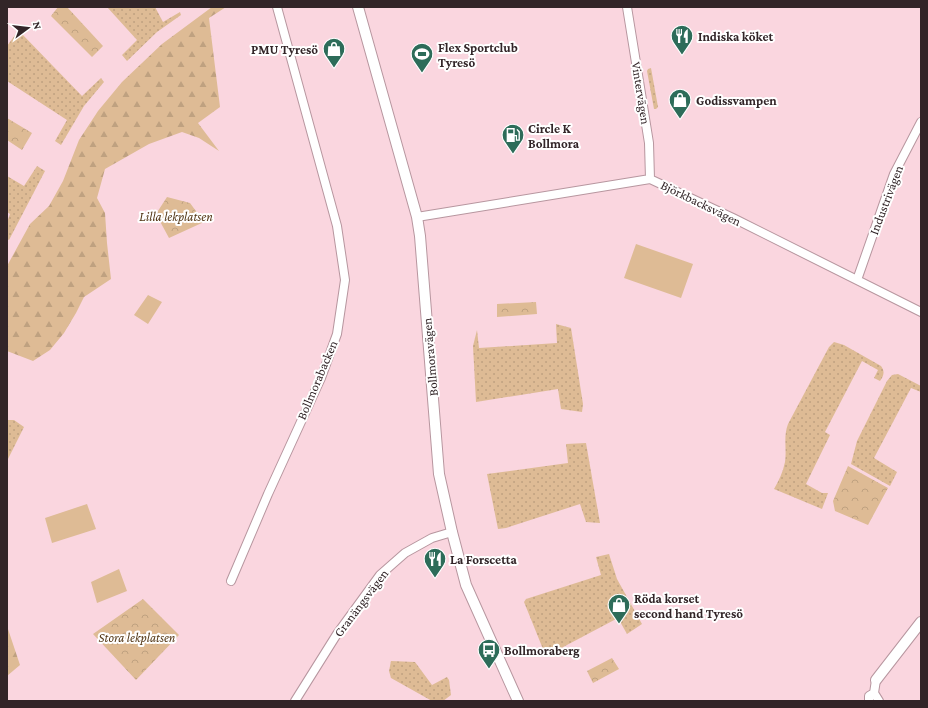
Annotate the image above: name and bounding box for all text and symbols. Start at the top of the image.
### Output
north arrow [8,8,48,48]
text: N [31,20,45,31]
restaurant icon: Indiska köket [669,23,695,56]
place label: Indiska köket [698,29,773,44]
shop icon: PMU Tyresö [321,36,347,69]
place label: Flex Sportclub Tyresö [438,40,518,70]
sports icon: Flex Sportclub Tyresö [409,41,435,74]
place label: PMU Tyresö [251,42,318,57]
street label: Vintervägen [629,61,653,125]
shop icon: Godissvampen [667,87,693,120]
place label: Godissvampen [696,93,777,108]
place label: Circle K Bollmora [528,121,580,151]
fuel station icon: Circle K Bollmora [500,122,526,155]
street label: Industrivägen [866,163,906,237]
street label: Björkbacksvägen [658,177,744,230]
park label: Lilla lekplatsen [139,209,213,224]
street label: Bollmoravägen [419,317,441,397]
street label: Bollmorabacken [294,338,340,422]
restaurant icon: La Forscetta [422,546,448,579]
place label: La Forscetta [450,552,517,567]
street label: Granängsvägen [331,566,391,640]
place label: Röda korset second hand Tyresö [634,591,743,621]
shop icon: Röda korset second hand Tyresö [606,592,632,625]
park label: Stora lekplatsen [99,630,176,645]
bus stop icon: Bollmoraberg [476,637,502,670]
place label: Bollmoraberg [504,643,580,658]

